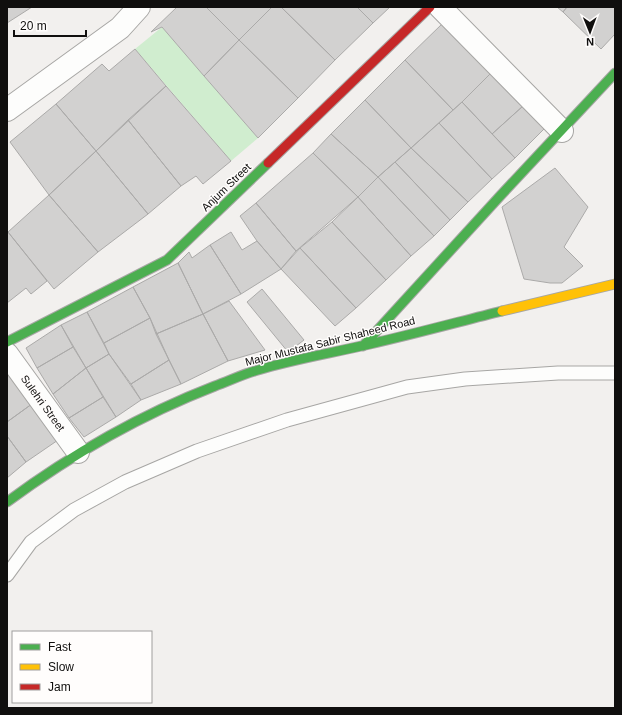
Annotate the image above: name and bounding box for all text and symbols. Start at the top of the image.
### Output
scale bar [14,12,86,38]
north arrow [570,12,610,52]
text: 20 m [20,19,47,33]
text: N [586,36,594,48]
street label: Anjum Street [199,161,253,213]
street label: Major Mustafa Sabir Shaheed Road [244,314,416,368]
street label: Sulehri Street [19,373,67,433]
legend [12,631,152,703]
text: Fast [48,640,72,654]
text: Slow [48,660,74,674]
text: Jam [48,680,71,694]

